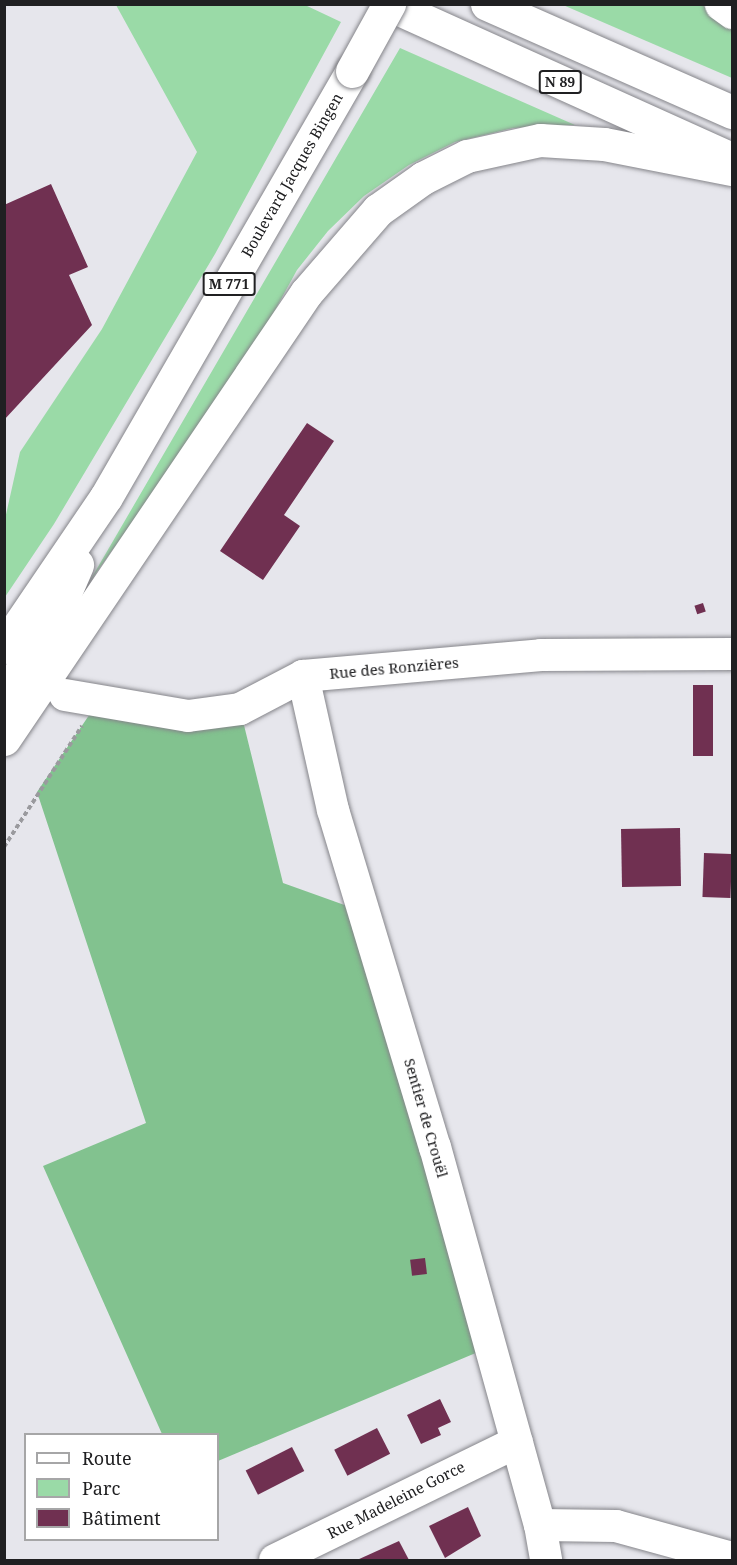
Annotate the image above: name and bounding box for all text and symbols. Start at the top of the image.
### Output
road number: N 89 [538,71,582,93]
street label: Boulevard Jacques Bingen [238,90,346,260]
road number: M 771 [202,273,256,295]
street label: Rue des Ronzières [329,653,459,683]
street label: Sentier de Crouël [400,1056,452,1180]
legend [24,1433,219,1541]
text: Route [82,1446,132,1470]
street label: Rue Madeleine Gorce [324,1457,468,1543]
text: Parc [82,1476,120,1500]
text: Bâtiment [82,1506,161,1530]

